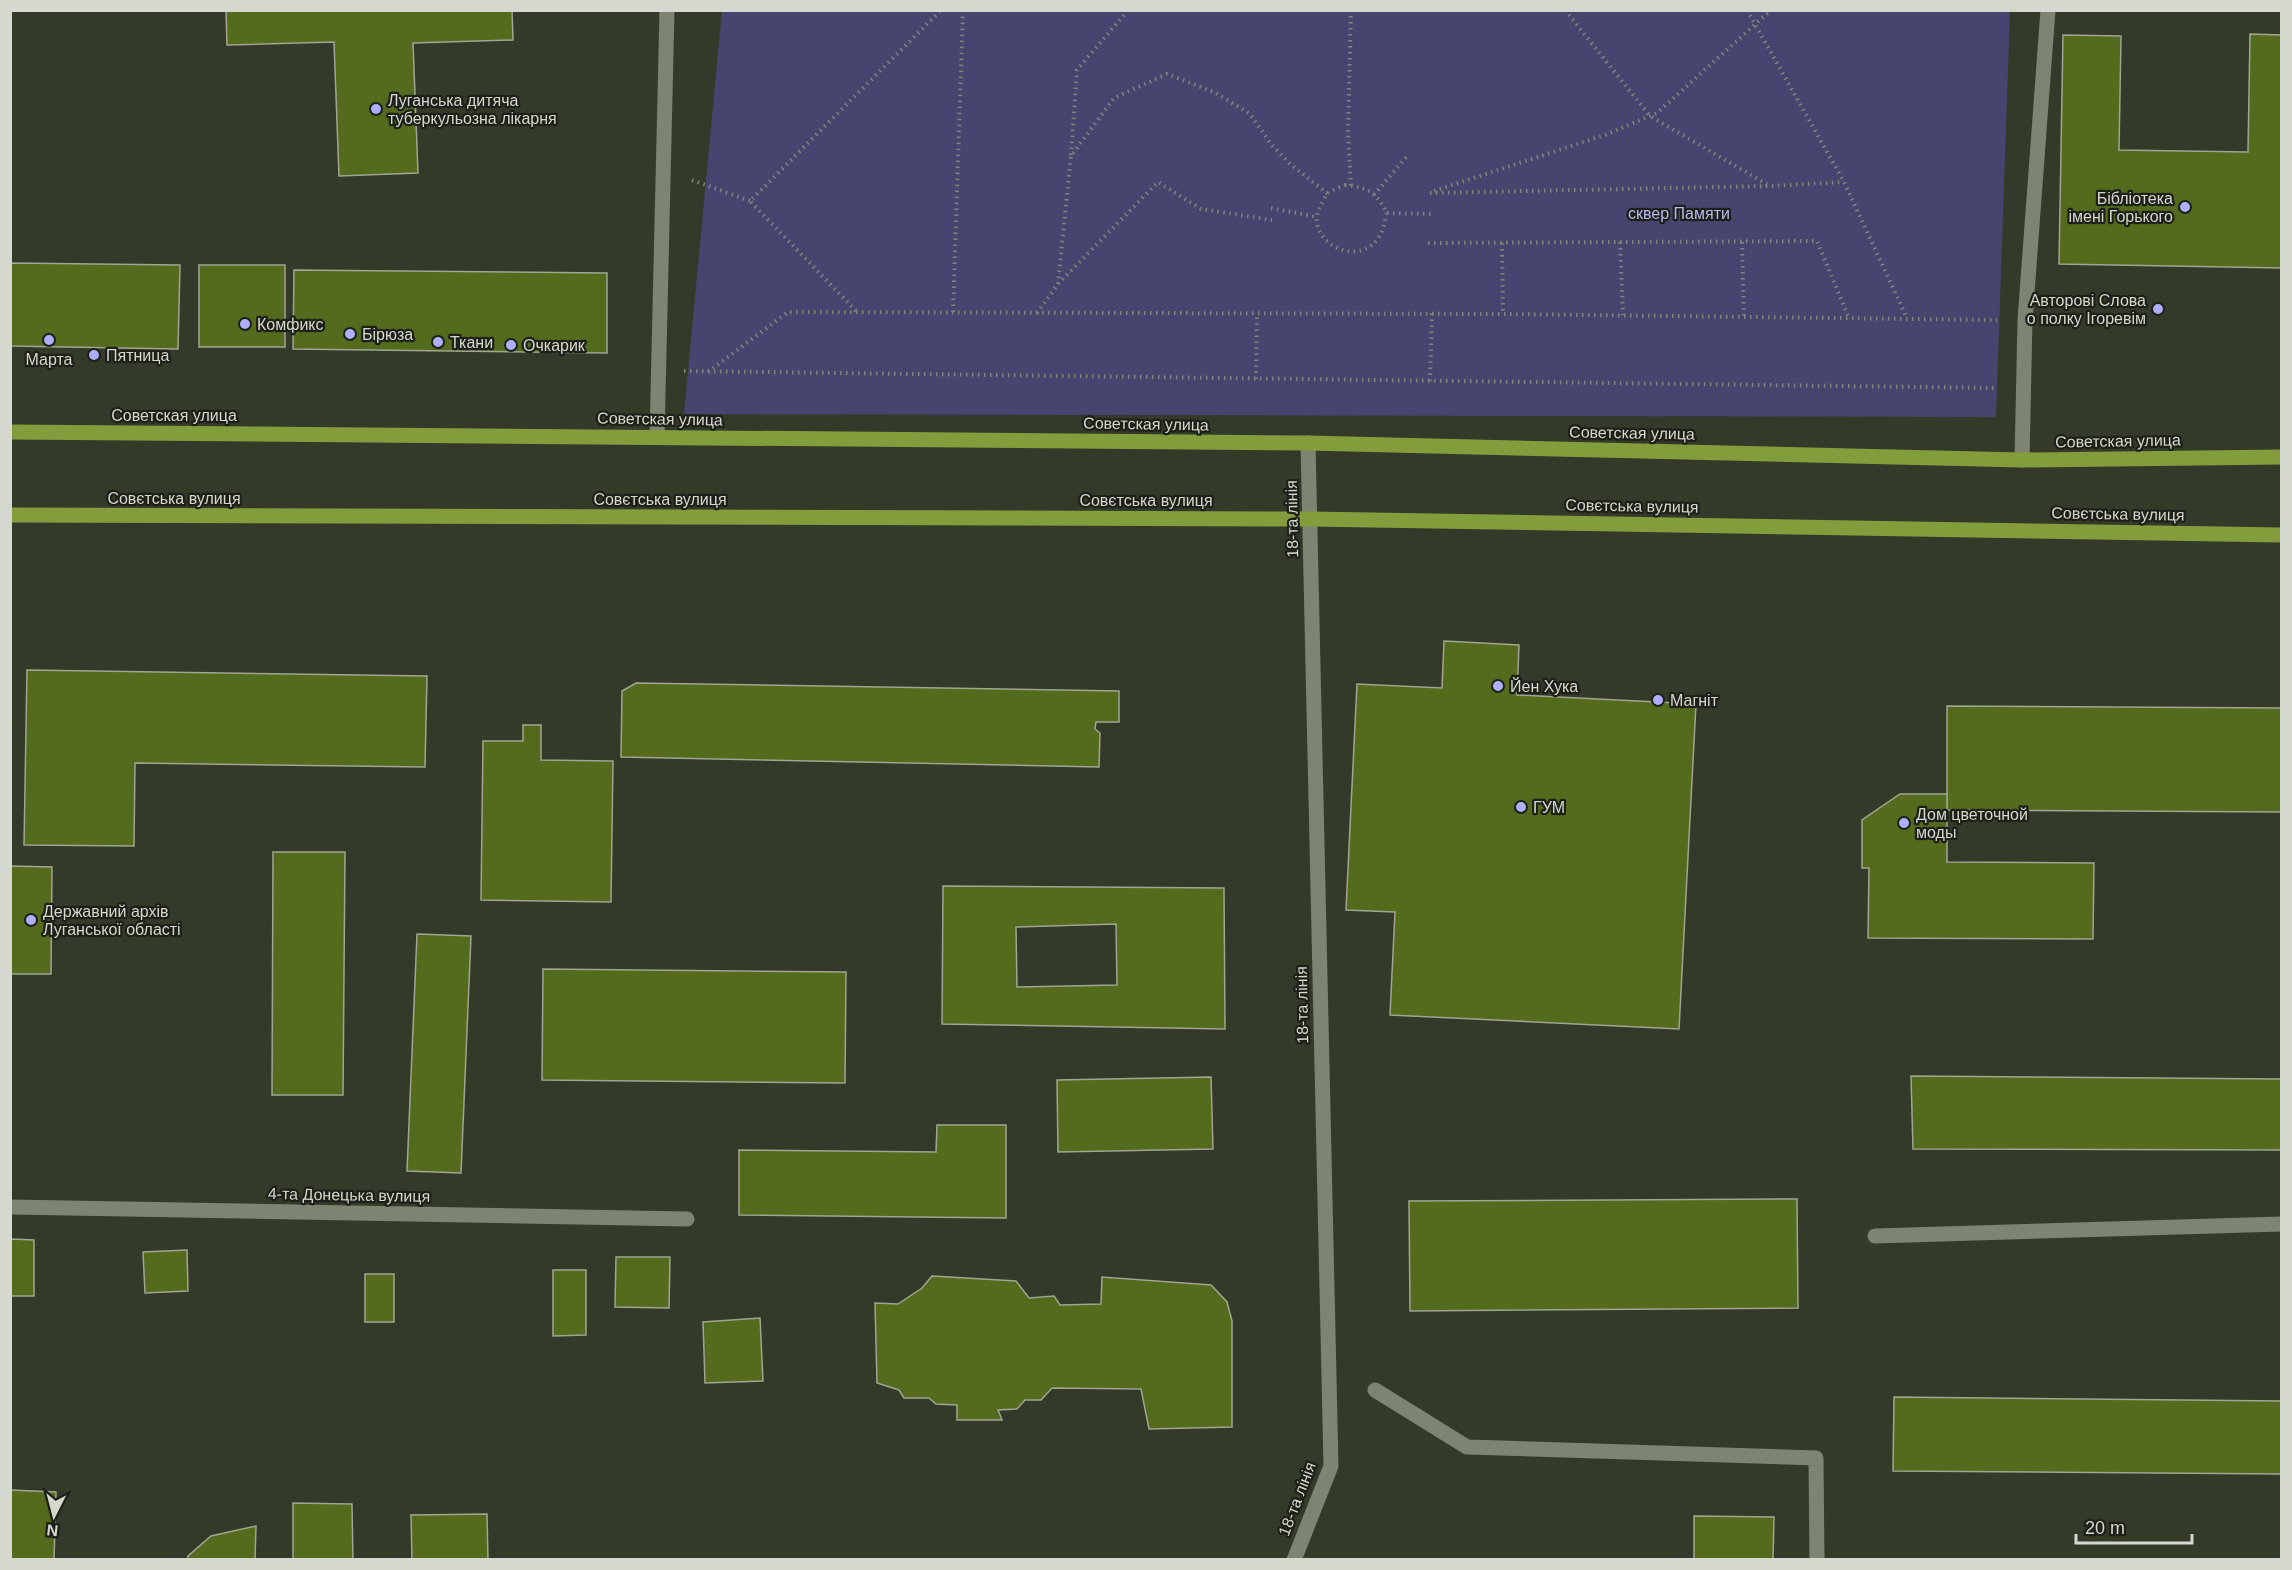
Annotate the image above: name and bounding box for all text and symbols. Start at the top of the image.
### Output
place label: Луганська дитяча туберкульозна лікарня [388,92,557,127]
marker: Луганська дитяча туберкульозна лікарня [369,102,383,116]
place label: Бібліотека імені Горького [2069,190,2173,225]
marker: Бібліотека імені Горького [2178,200,2192,214]
park label: сквер Памяти [1628,205,1730,222]
place label: Авторові Слова о полку Ігоревім [2027,292,2146,327]
marker: Авторові Слова о полку Ігоревім [2151,302,2165,316]
place label: Комфикс [257,316,324,333]
marker: Комфикс [238,317,252,331]
place label: Бірюза [362,326,413,343]
marker: Бірюза [343,327,357,341]
marker: Марта [42,333,56,347]
place label: Ткани [450,334,493,351]
marker: Ткани [431,335,445,349]
place label: Очкарик [523,337,586,354]
marker: Очкарик [504,338,518,352]
place label: Пятница [106,347,169,364]
marker: Пятница [87,348,101,362]
place label: Марта [26,351,73,368]
street label: Советская улица [111,407,237,424]
street label: Советская улица [597,409,723,429]
street label: Советская улица [1083,414,1209,434]
street label: Советская улица [1569,423,1695,443]
street label: Советская улица [2055,431,2181,451]
street label: 18-та лінія [1283,480,1301,558]
street label: Совєтська вулиця [107,490,241,507]
street label: Совєтська вулиця [593,491,727,508]
street label: Совєтська вулиця [1079,492,1213,509]
street label: Совєтська вулиця [1565,496,1699,516]
street label: Совєтська вулиця [2051,504,2185,524]
place label: Йен Хука [1510,677,1578,695]
marker: Йен Хука [1491,679,1505,693]
place label: Магніт [1670,692,1719,709]
marker: Магніт [1651,693,1665,707]
place label: ГУМ [1533,799,1565,816]
marker: ГУМ [1514,800,1528,814]
place label: Дом цветочной моды [1916,806,2028,841]
marker: Дом цветочной моды [1897,816,1911,830]
place label: Державний архів Луганської області [43,903,181,938]
marker: Державний архів Луганської області [24,913,38,927]
street label: 18-та лінія [1293,966,1311,1044]
street label: 4-та Донецька вулиця [268,1185,430,1205]
street label: 18-та лінія [1275,1460,1319,1538]
north arrow [24,1486,84,1546]
scale bar [2076,1507,2192,1545]
text: 20 m [2085,1518,2125,1538]
text: N [46,1521,59,1539]

